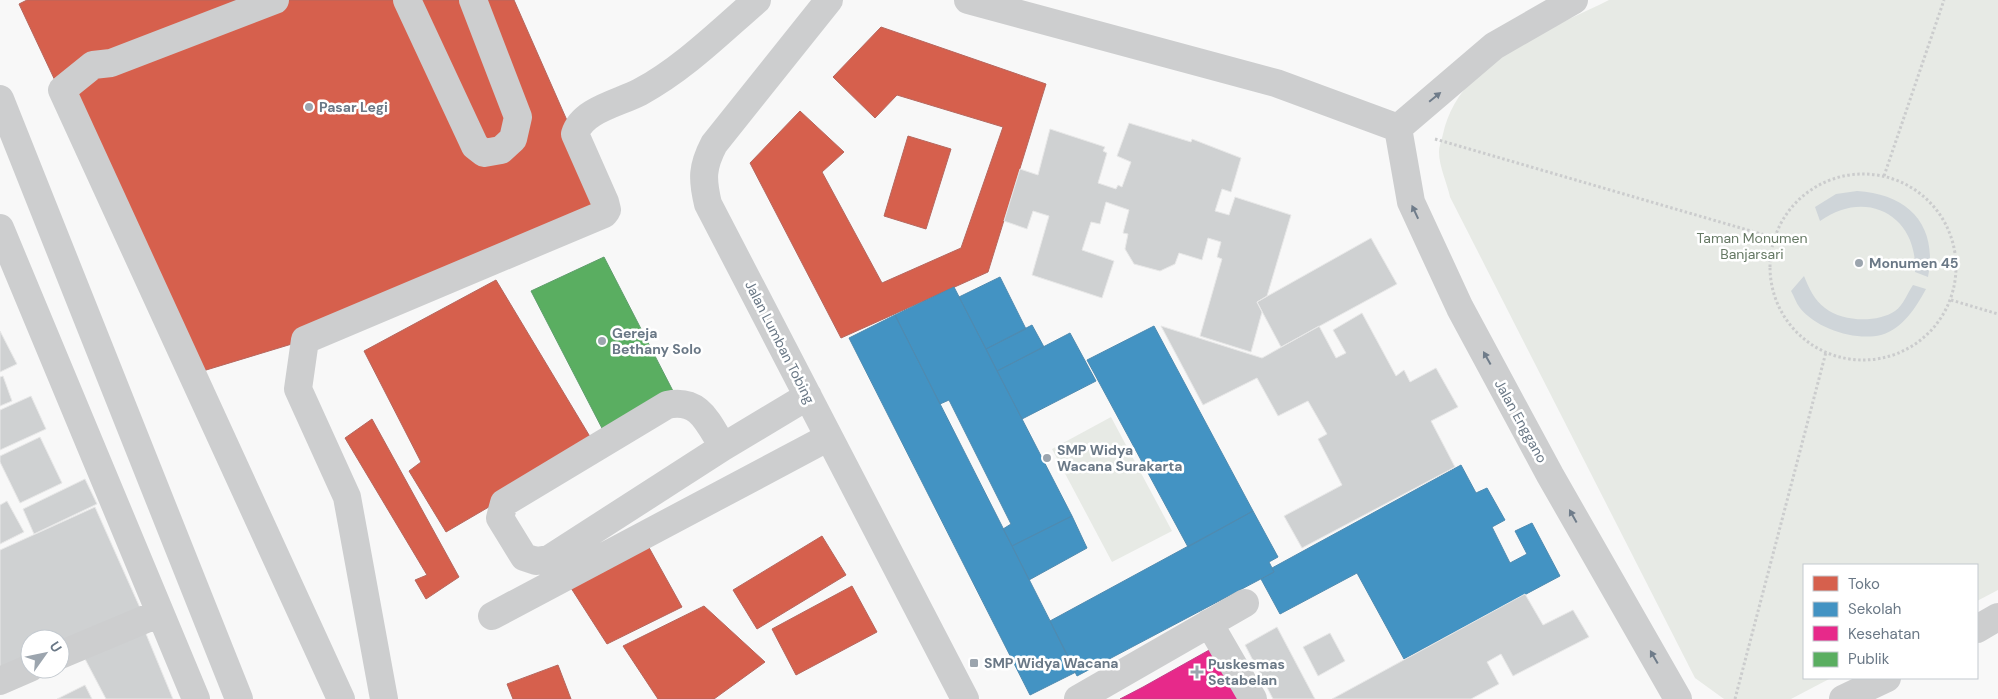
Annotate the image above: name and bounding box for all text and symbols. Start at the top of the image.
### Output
one-way arrow [1429,92,1442,103]
place label: Pasar Legi [319,98,388,116]
marker: Pasar Legi [303,101,315,113]
one-way arrow [1411,205,1419,219]
park label: Taman Monumen Banjarsari [1697,229,1807,263]
place label: Monumen 45 [1869,254,1959,272]
marker: Monumen 45 [1853,257,1865,269]
street label: Jalan Lumban Tobing [741,277,819,407]
place label: Gereja Bethany Solo [612,324,702,358]
marker: Gereja Bethany Solo [596,335,608,347]
one-way arrow [1482,351,1491,364]
street label: Jalan Enggano [1491,376,1551,466]
place label: SMP Widya Wacana Surakarta [1057,441,1183,475]
marker: SMP Widya Wacana Surakarta [1041,452,1053,464]
one-way arrow [1569,508,1577,523]
legend [1803,564,1978,679]
text: Toko [1848,574,1880,594]
text: Sekolah [1848,599,1901,619]
text: Kesehatan [1848,624,1920,644]
north arrow [20,629,70,679]
text: U [46,638,66,656]
text: Publik [1848,649,1890,669]
one-way arrow [1649,650,1658,663]
place label: SMP Widya Wacana [984,654,1119,672]
place label: Puskesmas Setabelan [1208,655,1285,689]
marker: SMP Widya Wacana [968,657,980,669]
marker: Puskesmas Setabelan [1190,665,1204,679]

